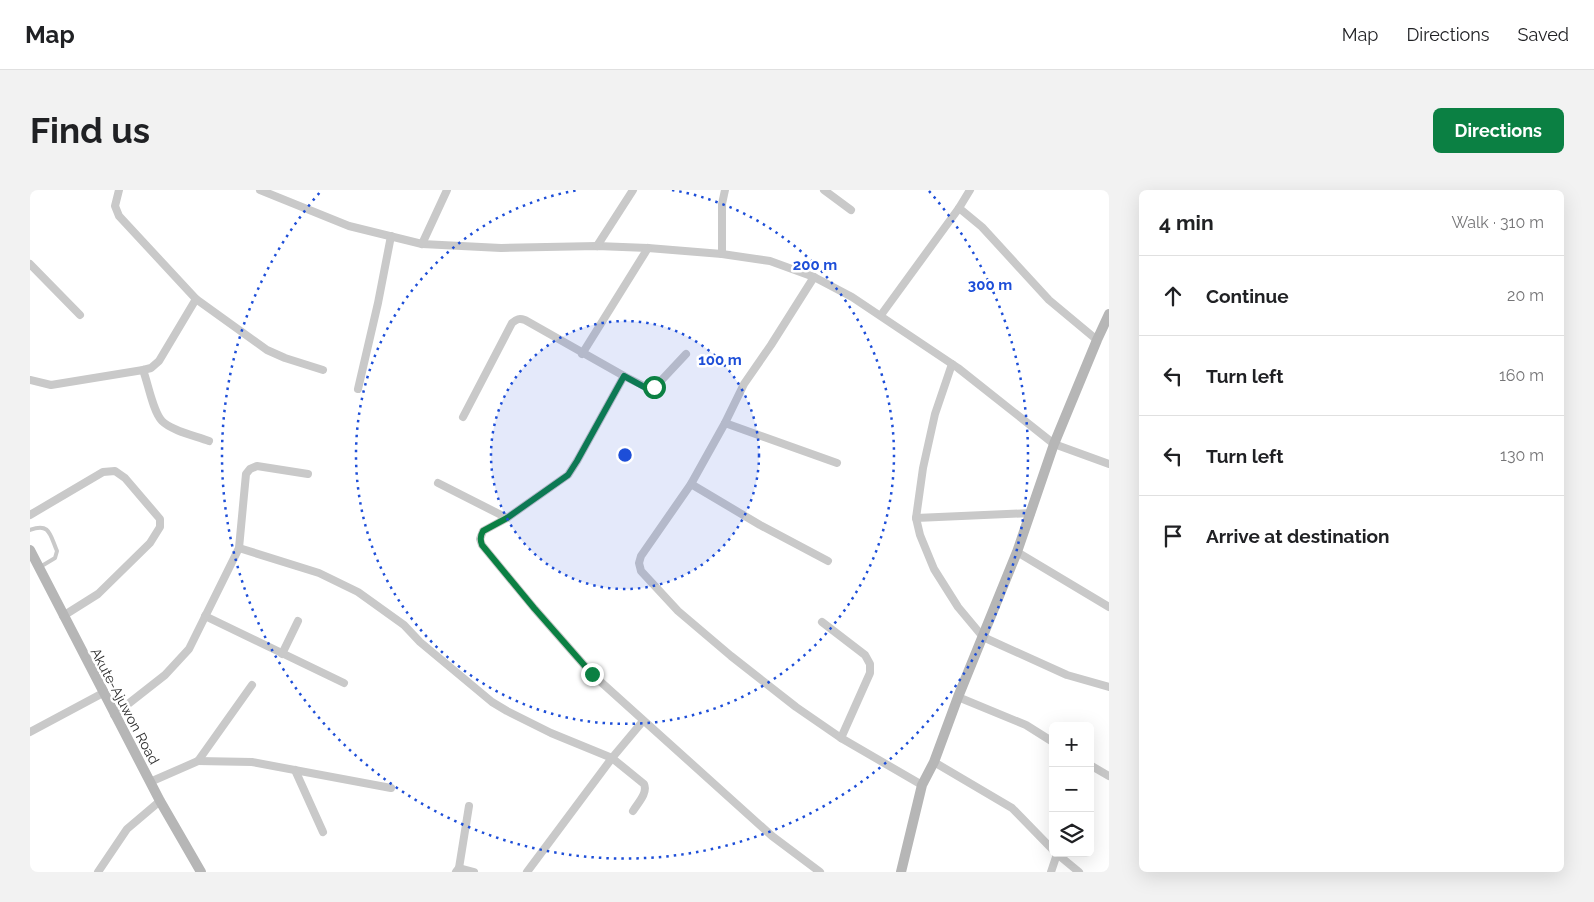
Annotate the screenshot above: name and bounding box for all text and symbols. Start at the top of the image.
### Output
text: Map [25,20,75,49]
text: Map [1342,24,1378,45]
text: Directions [1406,24,1490,45]
text: Saved [1518,24,1569,45]
button: Directions [1433,108,1564,153]
text: Find us [30,110,150,151]
text: 4 min [1159,210,1214,235]
text: Walk · 310 m [1451,213,1544,232]
text: 200 m [793,256,837,274]
text: 300 m [968,276,1012,294]
icon: ahead [1159,282,1187,310]
text: Continue [1206,285,1289,307]
text: 20 m [1507,286,1544,305]
text: 100 m [698,351,742,369]
icon: left [1159,362,1187,390]
text: Turn left [1206,365,1283,387]
text: 160 m [1499,366,1544,385]
route start [643,376,666,399]
icon: left [1159,442,1187,470]
text: Turn left [1206,445,1283,467]
centre of rings [616,446,634,464]
text: 130 m [1500,446,1544,465]
icon: arrive [1159,522,1187,550]
text: Arrive at destination [1206,525,1390,547]
street label: Akute-Ajuwon Road [88,645,162,767]
route end [581,663,604,686]
map controls [1049,722,1094,857]
button: + [1049,722,1094,767]
button: − [1049,767,1094,812]
button: layers [1049,812,1094,857]

